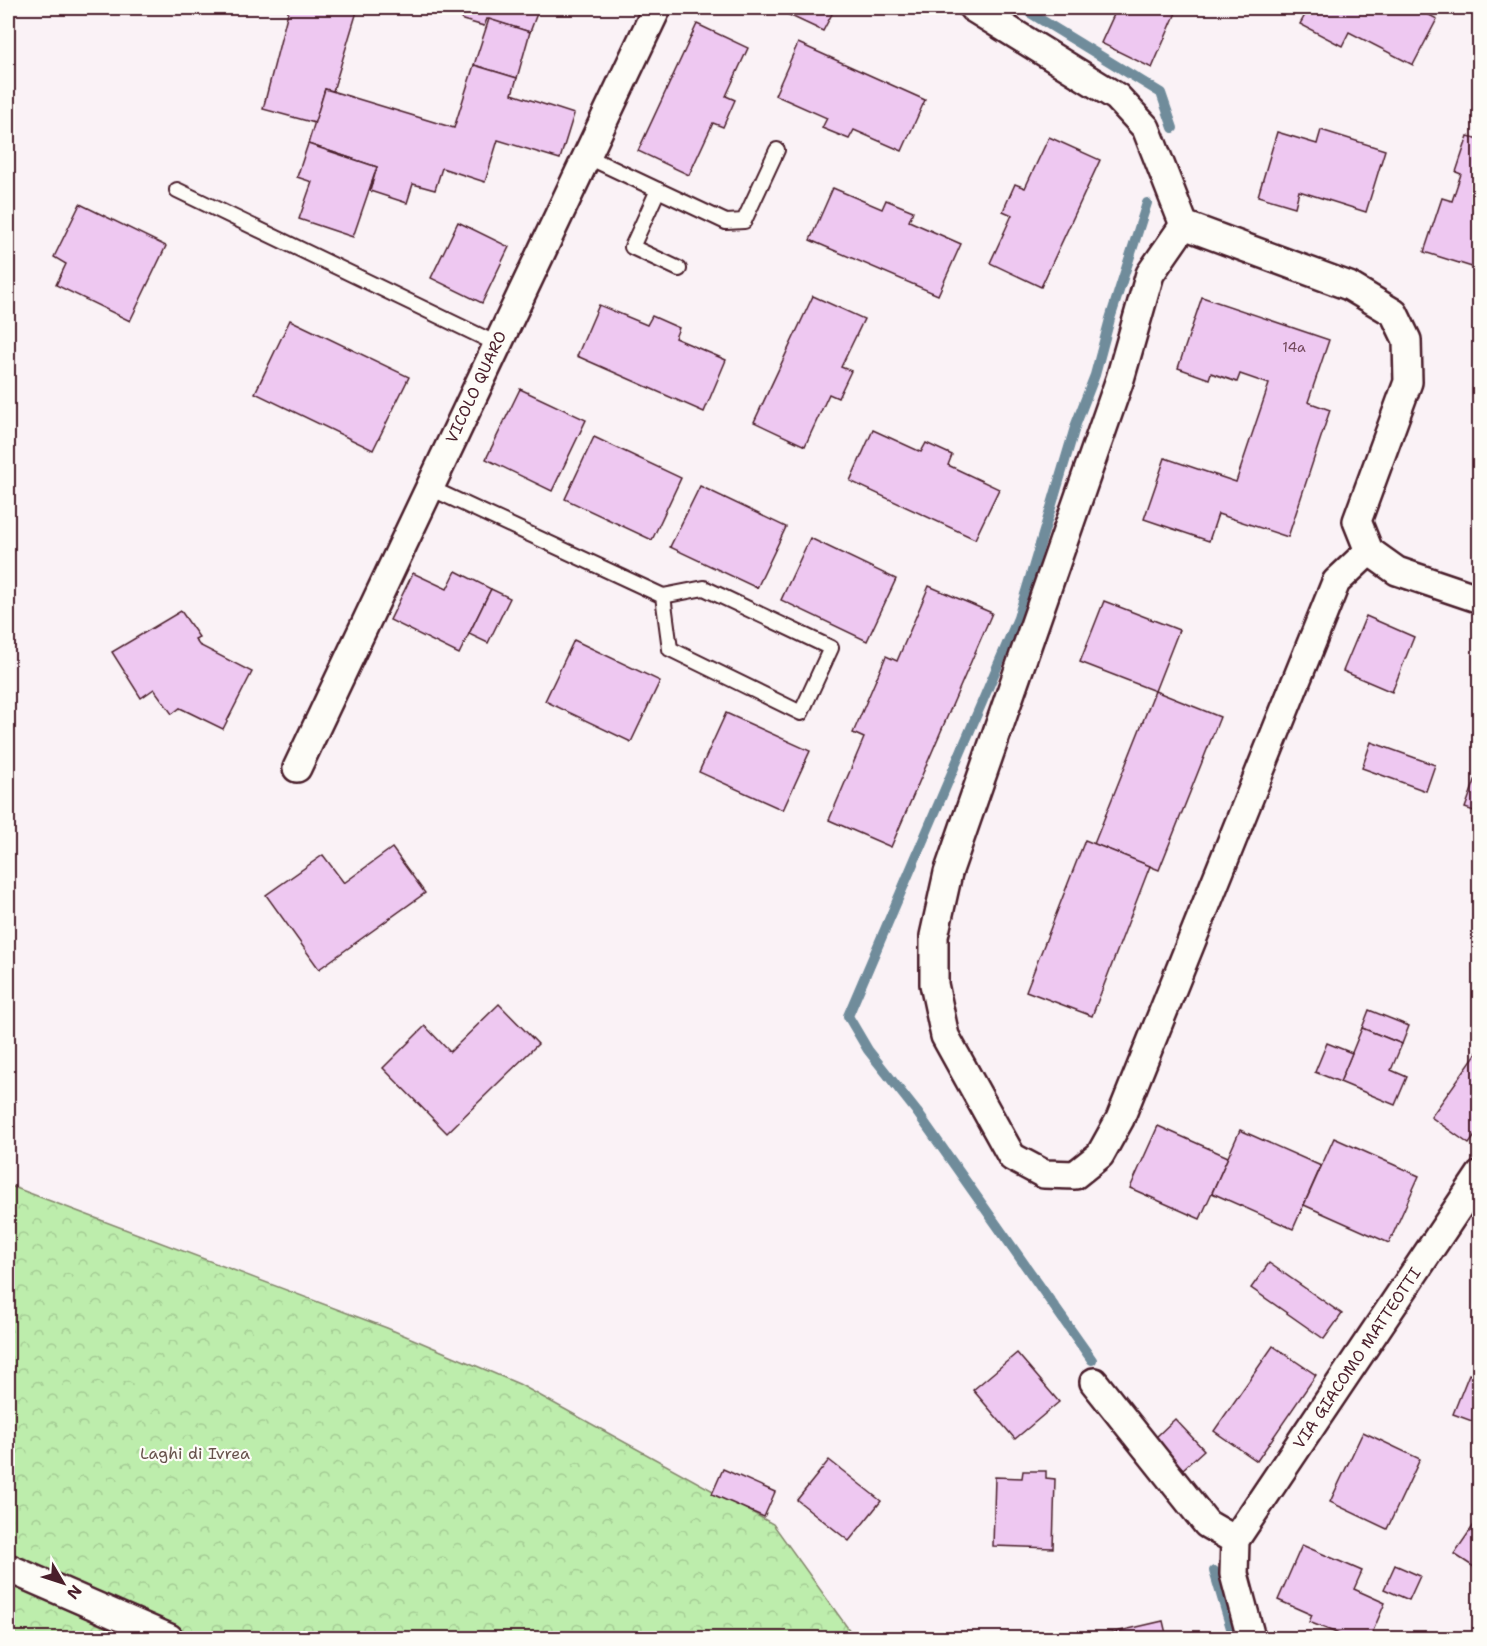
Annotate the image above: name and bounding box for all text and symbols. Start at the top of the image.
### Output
street label: VICOLO QUARO [441,327,511,447]
house number: 14a [1282,338,1306,356]
street label: VIA GIACOMO MATTEOTTI [1288,1263,1426,1453]
park label: Laghi di Ivrea [140,1443,250,1464]
north arrow [33,1553,93,1613]
text: N [62,1581,86,1604]

